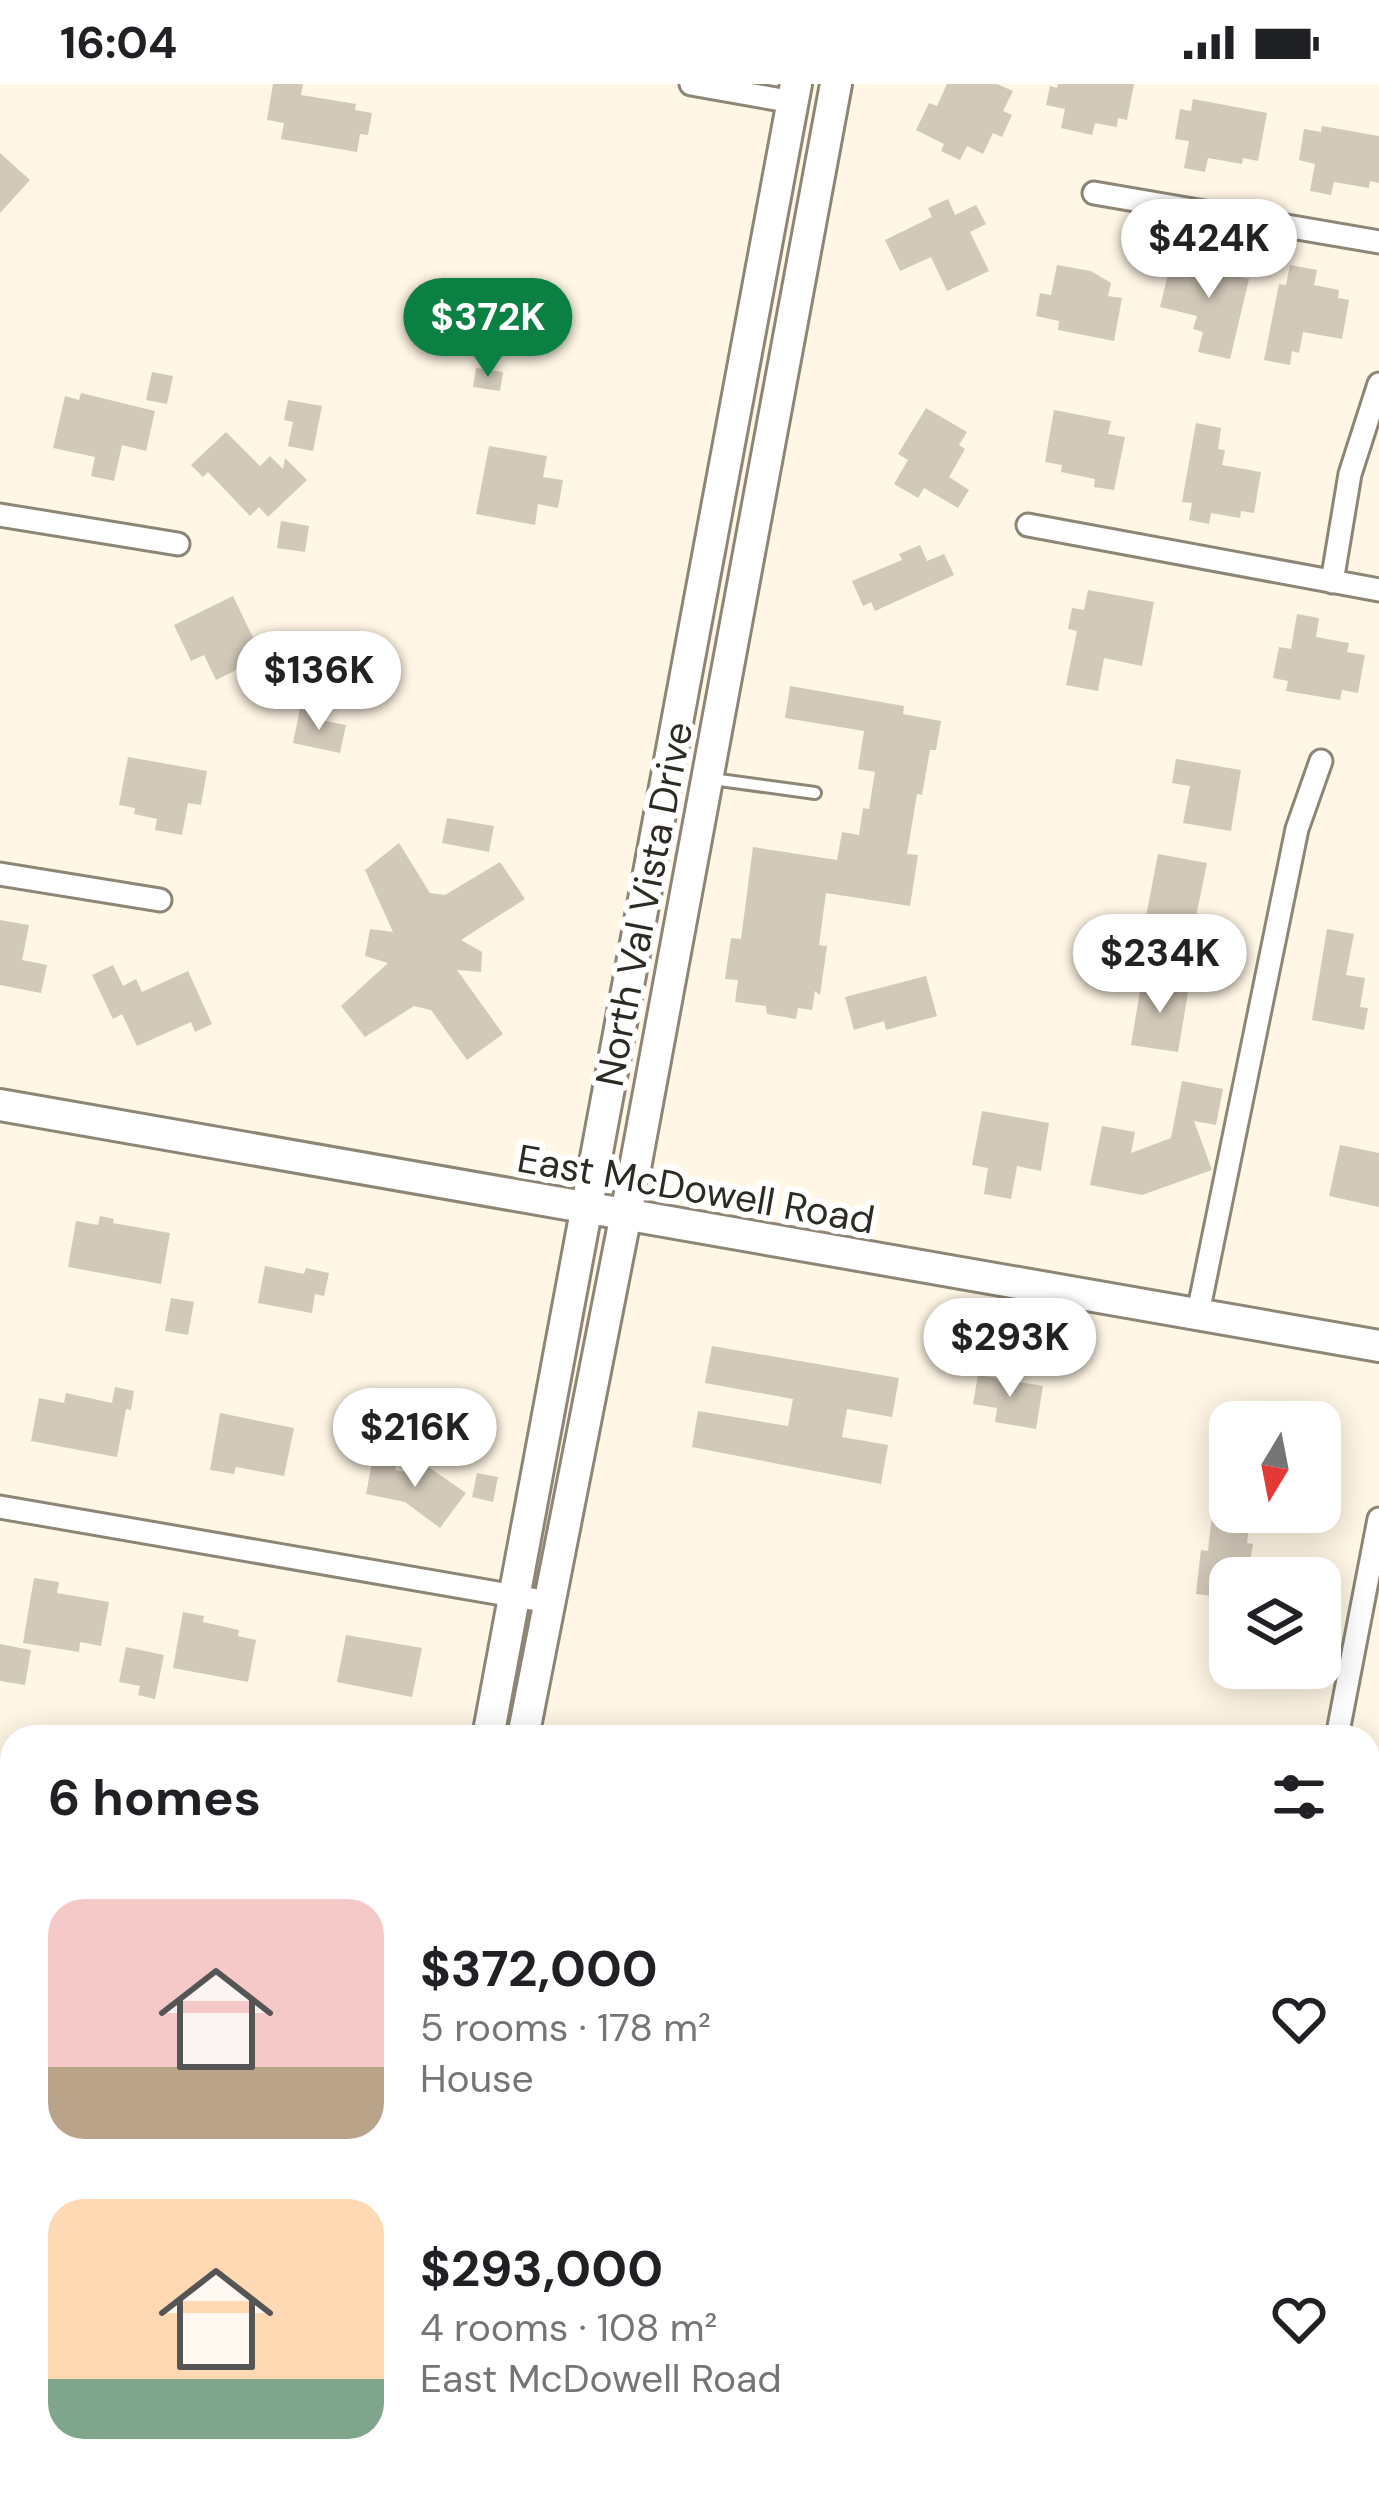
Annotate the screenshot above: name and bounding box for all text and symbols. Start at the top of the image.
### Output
text: 16:04 [60,13,177,72]
pin: $424K [1125,199,1293,301]
text: $424K [1148,212,1270,263]
pin: $372K [404,278,572,380]
text: $372K [430,291,546,342]
pin: $136K [235,631,403,733]
text: $136K [263,644,375,695]
street label: North Val Vista Drive [584,717,704,1091]
pin: $234K [1076,914,1244,1016]
text: $234K [1100,927,1220,978]
street label: East McDowell Road [513,1132,879,1246]
pin: $293K [926,1298,1094,1400]
text: $293K [950,1311,1070,1362]
pin: $216K [331,1388,499,1490]
text: $216K [360,1401,470,1452]
north arrow [1209,1401,1341,1533]
map controls [1209,1401,1341,1689]
button: layers [1209,1557,1341,1689]
text: 6 homes [48,1764,261,1831]
icon: filters [1266,1764,1332,1830]
text: $372,000 [420,1935,658,2002]
icon: home [144,1947,288,2091]
icon: heart [1266,1986,1332,2052]
text: 5 rooms · 178 m² [420,2002,711,2053]
text: House [420,2053,534,2104]
text: $293,000 [420,2235,663,2302]
icon: home [144,2247,288,2391]
icon: heart [1266,2286,1332,2352]
text: 4 rooms · 108 m² [420,2302,717,2353]
text: East McDowell Road [420,2353,782,2404]

